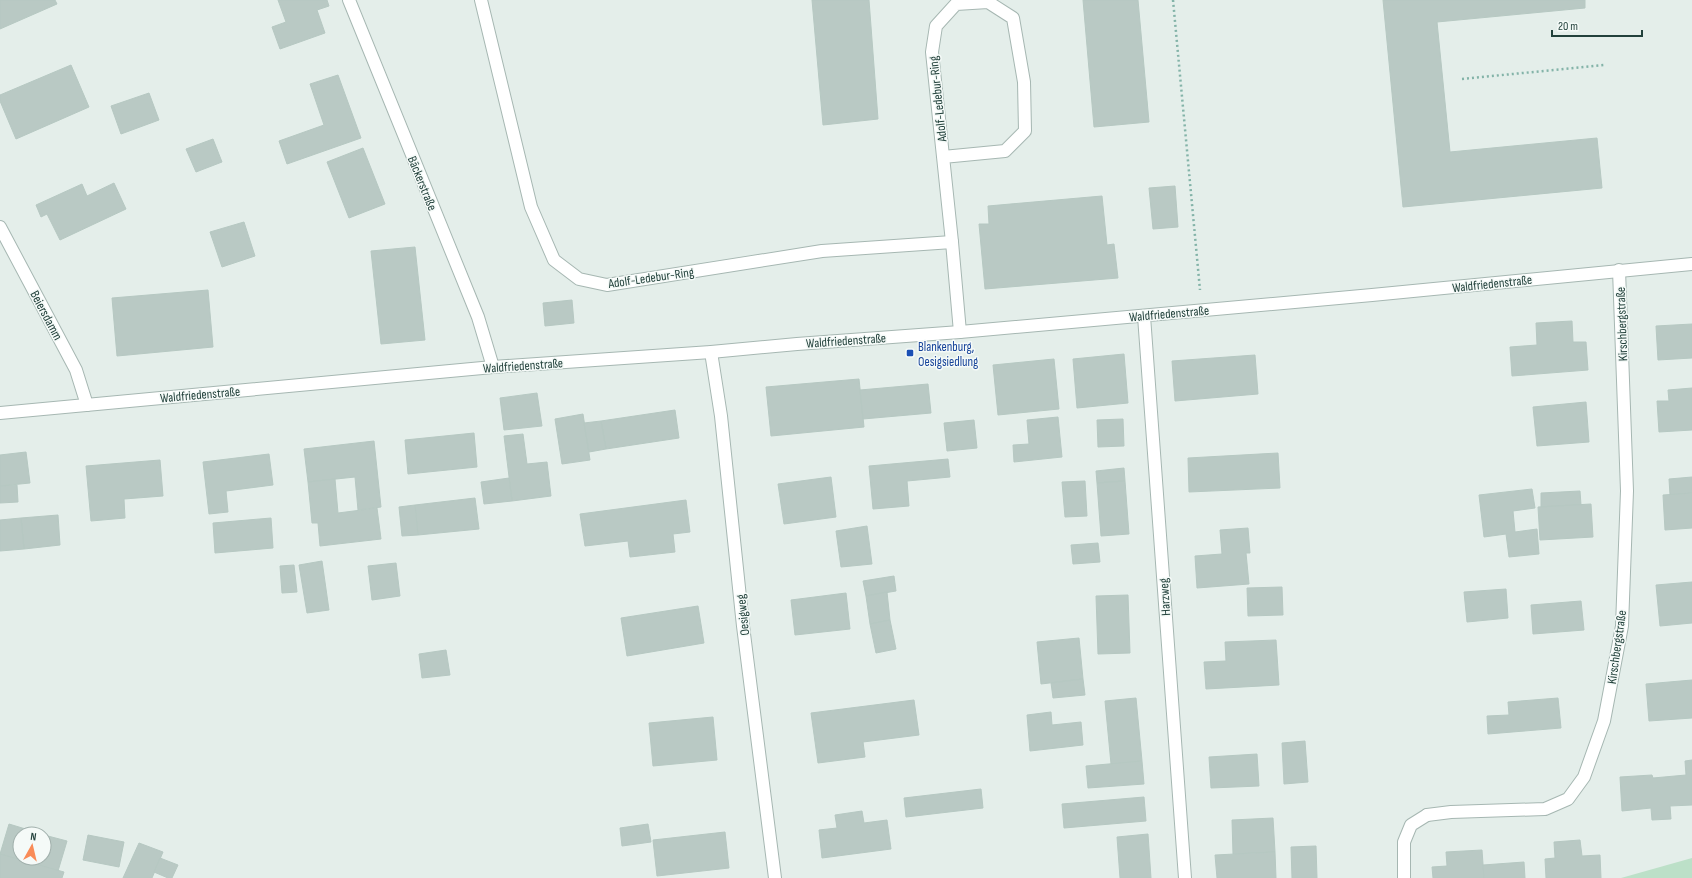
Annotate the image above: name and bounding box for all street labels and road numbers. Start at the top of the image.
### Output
street label: Adolf-Ledebur-Ring [926,55,951,144]
street label: Bäckerstraße [404,154,440,213]
street label: Adolf-Ledebur-Ring [606,264,695,292]
street label: Waldfriedenstraße [1451,272,1533,296]
street label: Kirschbergstraße [1613,287,1631,361]
street label: Beiersdamm [26,288,66,343]
street label: Waldfriedenstraße [1128,303,1210,325]
street label: Waldfriedenstraße [806,330,887,352]
street label: Waldfriedenstraße [483,355,564,377]
street label: Waldfriedenstraße [159,384,241,406]
street label: Harzweg [1156,578,1174,616]
street label: Oesigweg [733,593,753,636]
street label: Kirschbergstraße [1604,609,1630,685]

